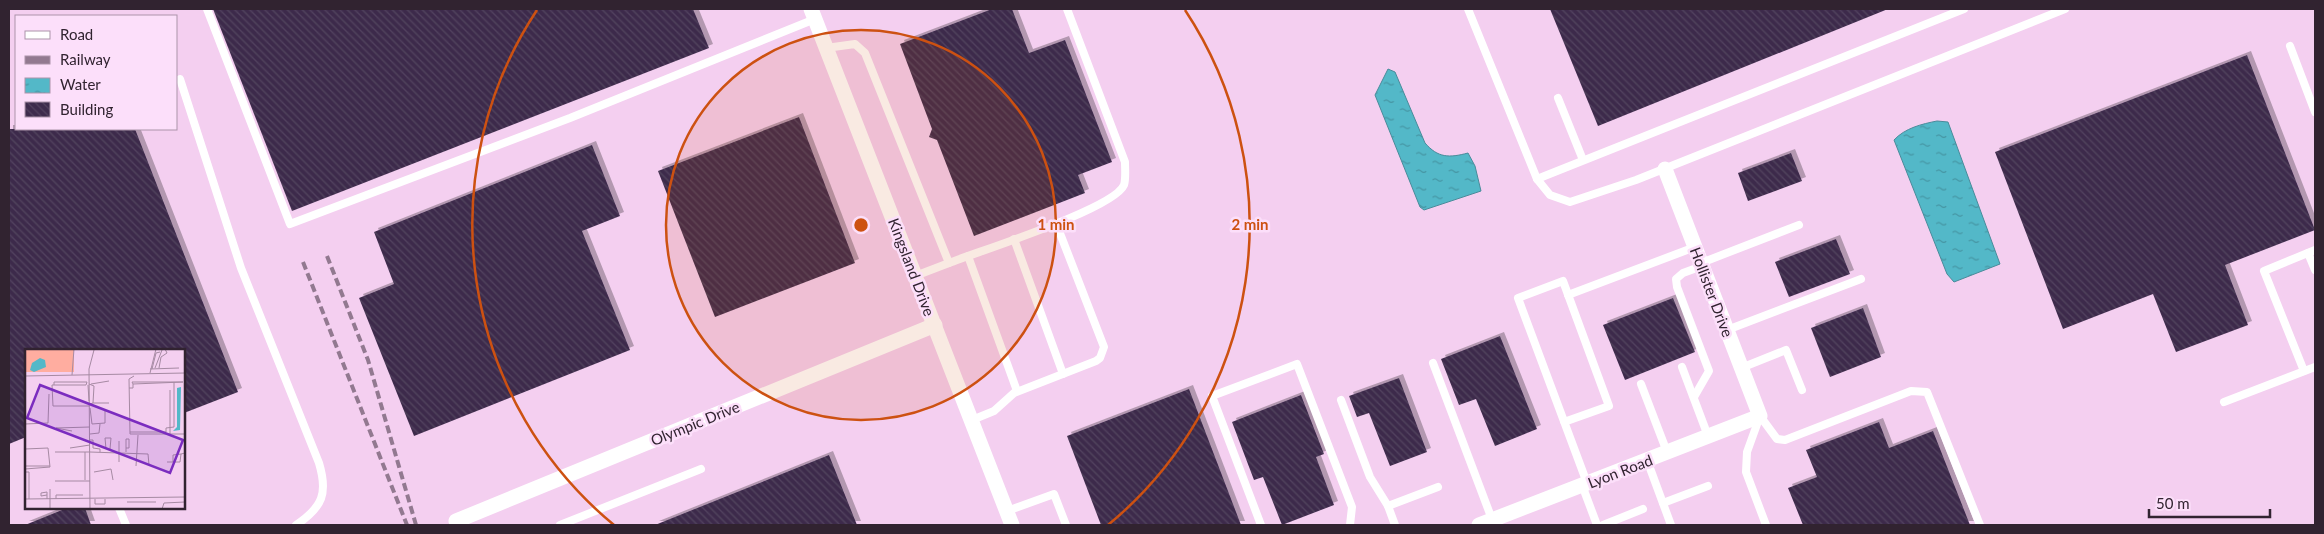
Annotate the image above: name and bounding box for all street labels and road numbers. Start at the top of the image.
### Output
street label: Kingsland Drive [885,215,939,319]
street label: Hollister Drive [1687,244,1737,340]
street label: Olympic Drive [648,397,742,449]
street label: Lyon Road [1585,450,1655,492]

